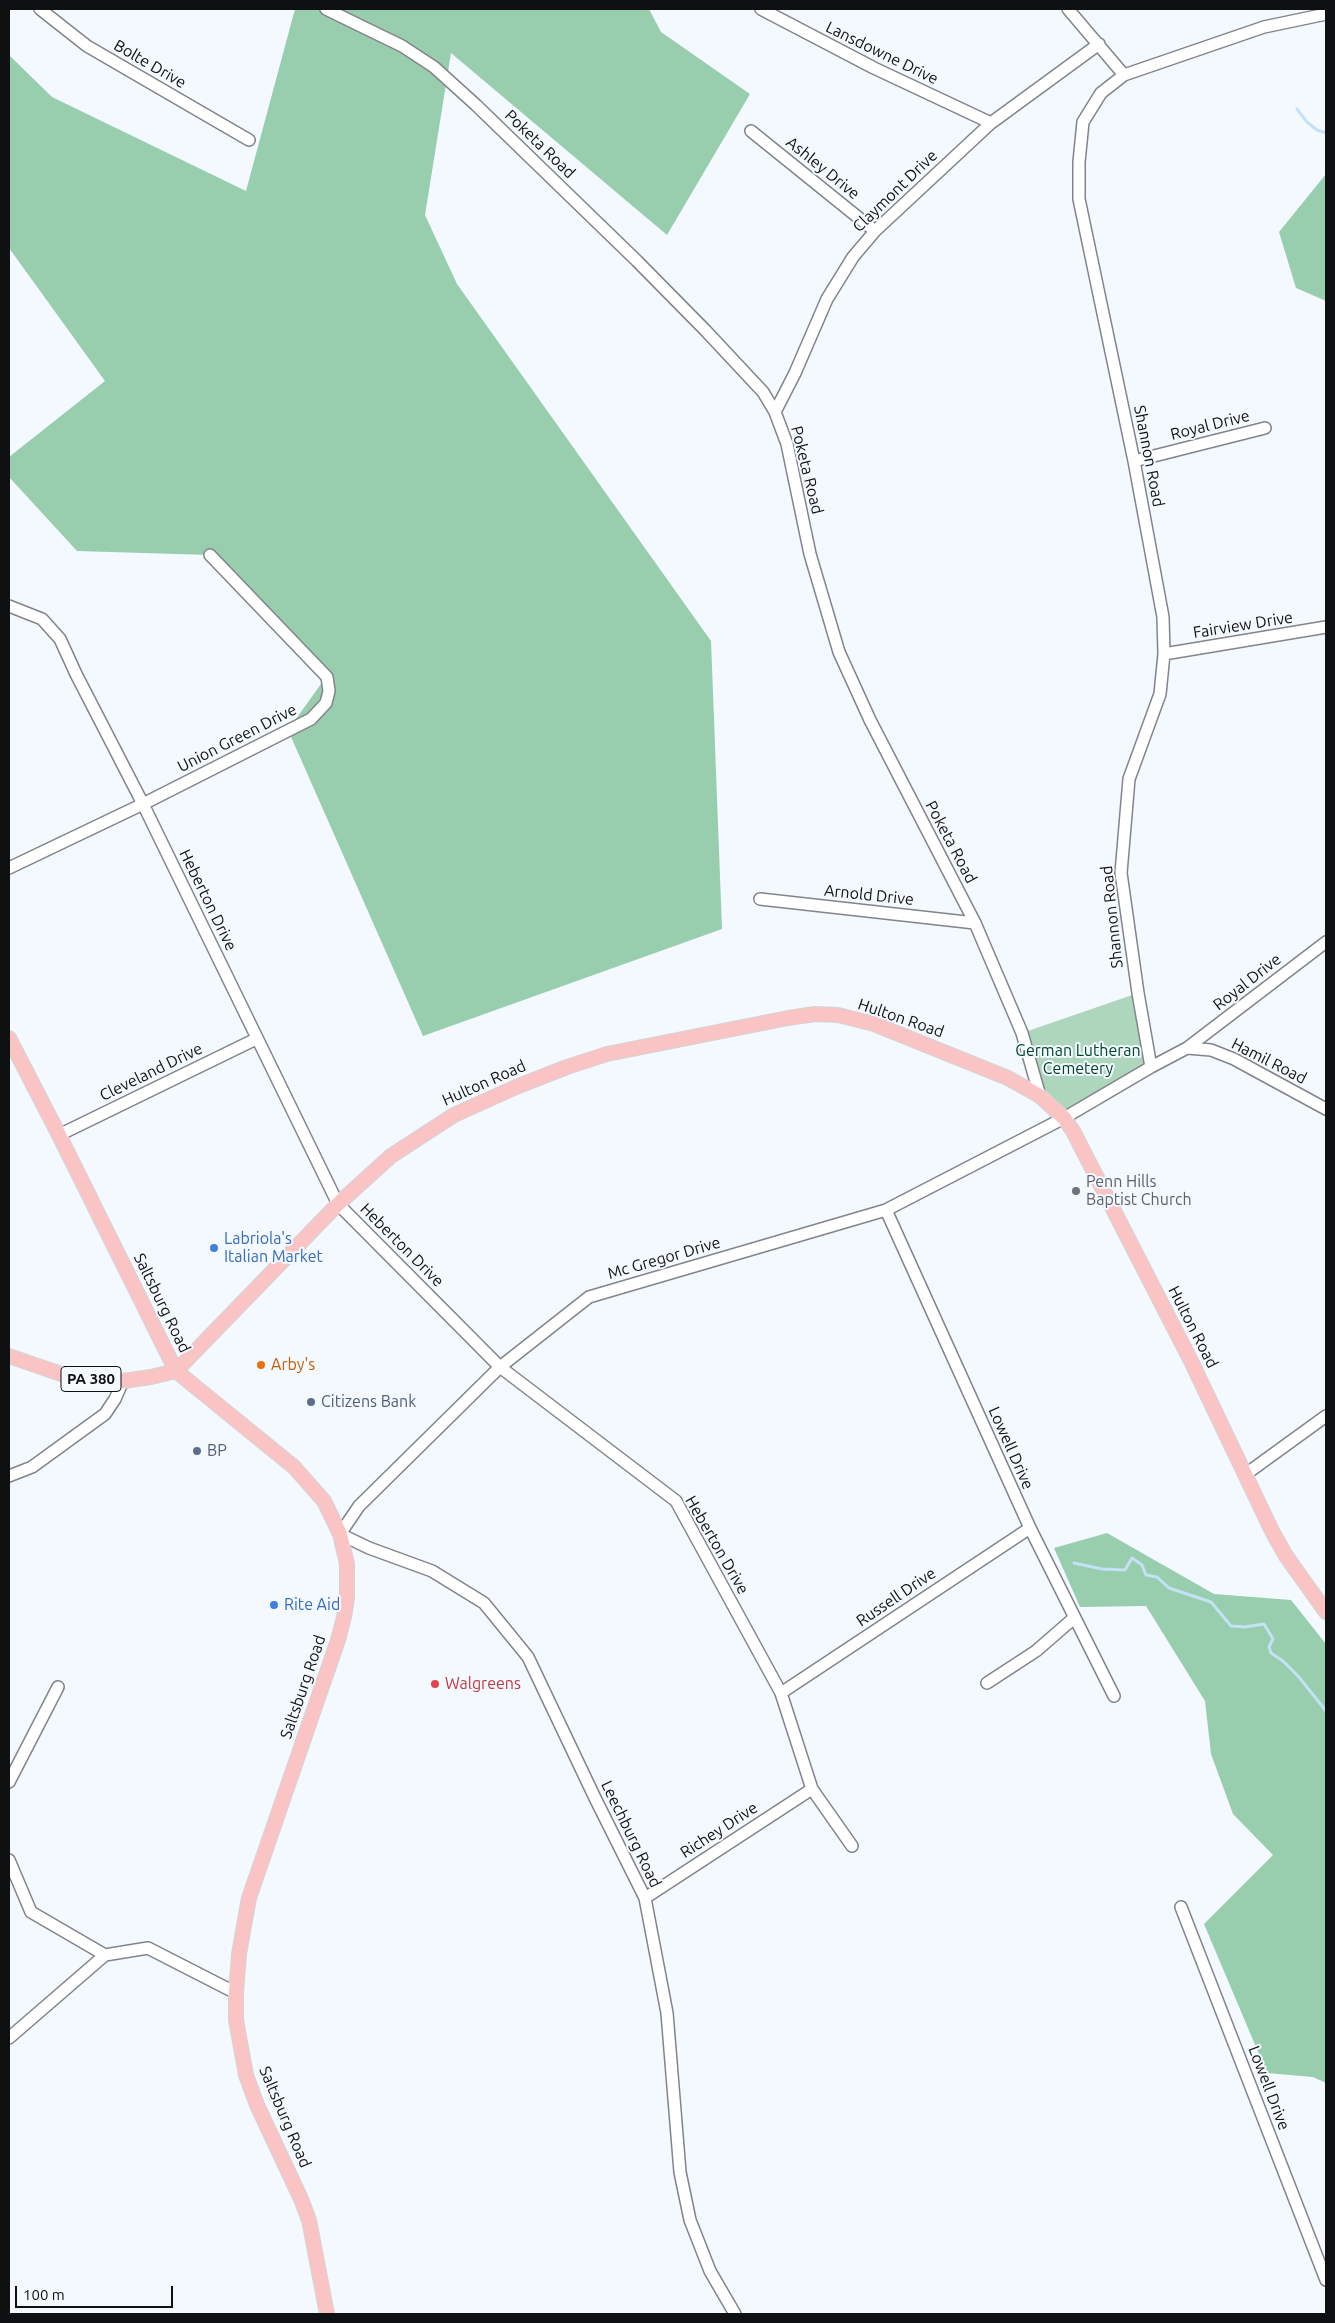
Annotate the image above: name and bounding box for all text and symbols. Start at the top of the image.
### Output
street label: Lansdowne Drive [822,17,942,89]
street label: Bolte Drive [110,36,190,92]
street label: Poketa Road [501,106,579,182]
street label: Ashley Drive [782,133,864,203]
street label: Claymont Drive [849,146,941,236]
street label: Shannon Road [1130,404,1168,508]
street label: Royal Drive [1168,406,1252,444]
street label: Poketa Road [787,424,827,516]
street label: Fairview Drive [1192,608,1294,642]
street label: Union Green Drive [174,700,300,776]
street label: Poketa Road [921,798,981,886]
street label: Heberton Drive [175,846,241,954]
street label: Shannon Road [1097,865,1127,969]
street label: Arnold Drive [823,881,915,909]
street label: Royal Drive [1209,950,1285,1014]
street label: Hulton Road [855,994,947,1042]
street label: Hamil Road [1228,1034,1310,1088]
street label: Cleveland Drive [97,1039,205,1105]
park label: German Lutheran Cemetery [1015,1041,1141,1079]
street label: Hulton Road [439,1056,529,1110]
place label: Penn Hills Baptist Church [1086,1172,1192,1210]
marker: Penn Hills Baptist Church [1070,1185,1082,1197]
street label: Heberton Drive [356,1199,448,1291]
place label: Labriola's Italian Market [224,1229,323,1267]
street label: Mc Gregor Drive [605,1233,723,1283]
marker: Labriola's Italian Market [208,1242,220,1254]
street label: Saltsburg Road [130,1250,194,1356]
street label: Hulton Road [1164,1283,1222,1371]
place label: Arby's [271,1355,315,1375]
marker: Arby's [255,1359,267,1371]
road number: PA 380 [61,1366,121,1392]
place label: Citizens Bank [321,1392,416,1412]
marker: Citizens Bank [305,1396,317,1408]
street label: Lowell Drive [984,1404,1038,1492]
place label: BP [207,1441,227,1461]
marker: BP [191,1445,203,1457]
street label: Heberton Drive [681,1492,753,1598]
street label: Russell Drive [853,1563,939,1631]
place label: Rite Aid [284,1595,340,1615]
marker: Rite Aid [268,1599,280,1611]
street label: Saltsburg Road [276,1633,330,1741]
place label: Walgreens [445,1674,521,1694]
marker: Walgreens [429,1678,441,1690]
street label: Leechburg Road [597,1777,665,1891]
street label: Richey Drive [677,1798,761,1862]
street label: Lowell Drive [1244,2043,1294,2133]
street label: Saltsburg Road [255,2063,315,2171]
scale bar [18,2276,175,2308]
text: 100 m [23,2286,65,2303]

